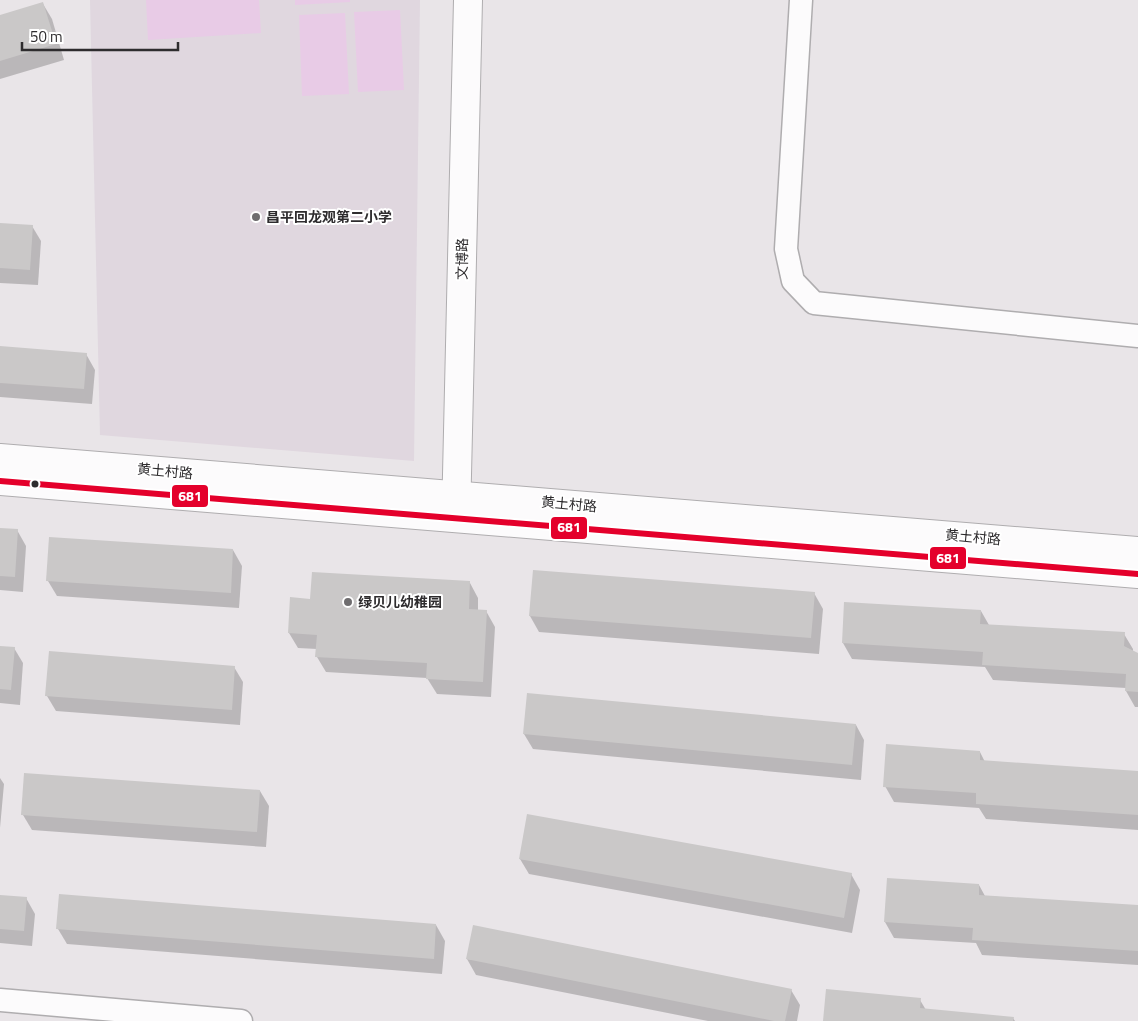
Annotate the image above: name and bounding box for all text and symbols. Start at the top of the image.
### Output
scale bar [22,20,179,52]
text: 50 m [30,25,63,48]
place label: 昌平回龙观第二小学 [266,206,392,227]
marker: 昌平回龙观第二小学 [250,211,262,223]
street label: 文博路 [451,238,472,280]
street label: 黄土村路 [136,458,194,483]
unlabelled marker [30,479,40,489]
line badge: 681 [171,484,209,508]
text: 681 [178,485,202,506]
street label: 黄土村路 [540,491,598,516]
line badge: 681 [550,516,588,540]
text: 681 [557,516,581,537]
street label: 黄土村路 [944,524,1002,549]
line badge: 681 [929,546,967,570]
text: 681 [936,547,960,568]
place label: 绿贝儿幼稚园 [358,591,442,612]
marker: 绿贝儿幼稚园 [342,596,354,608]

